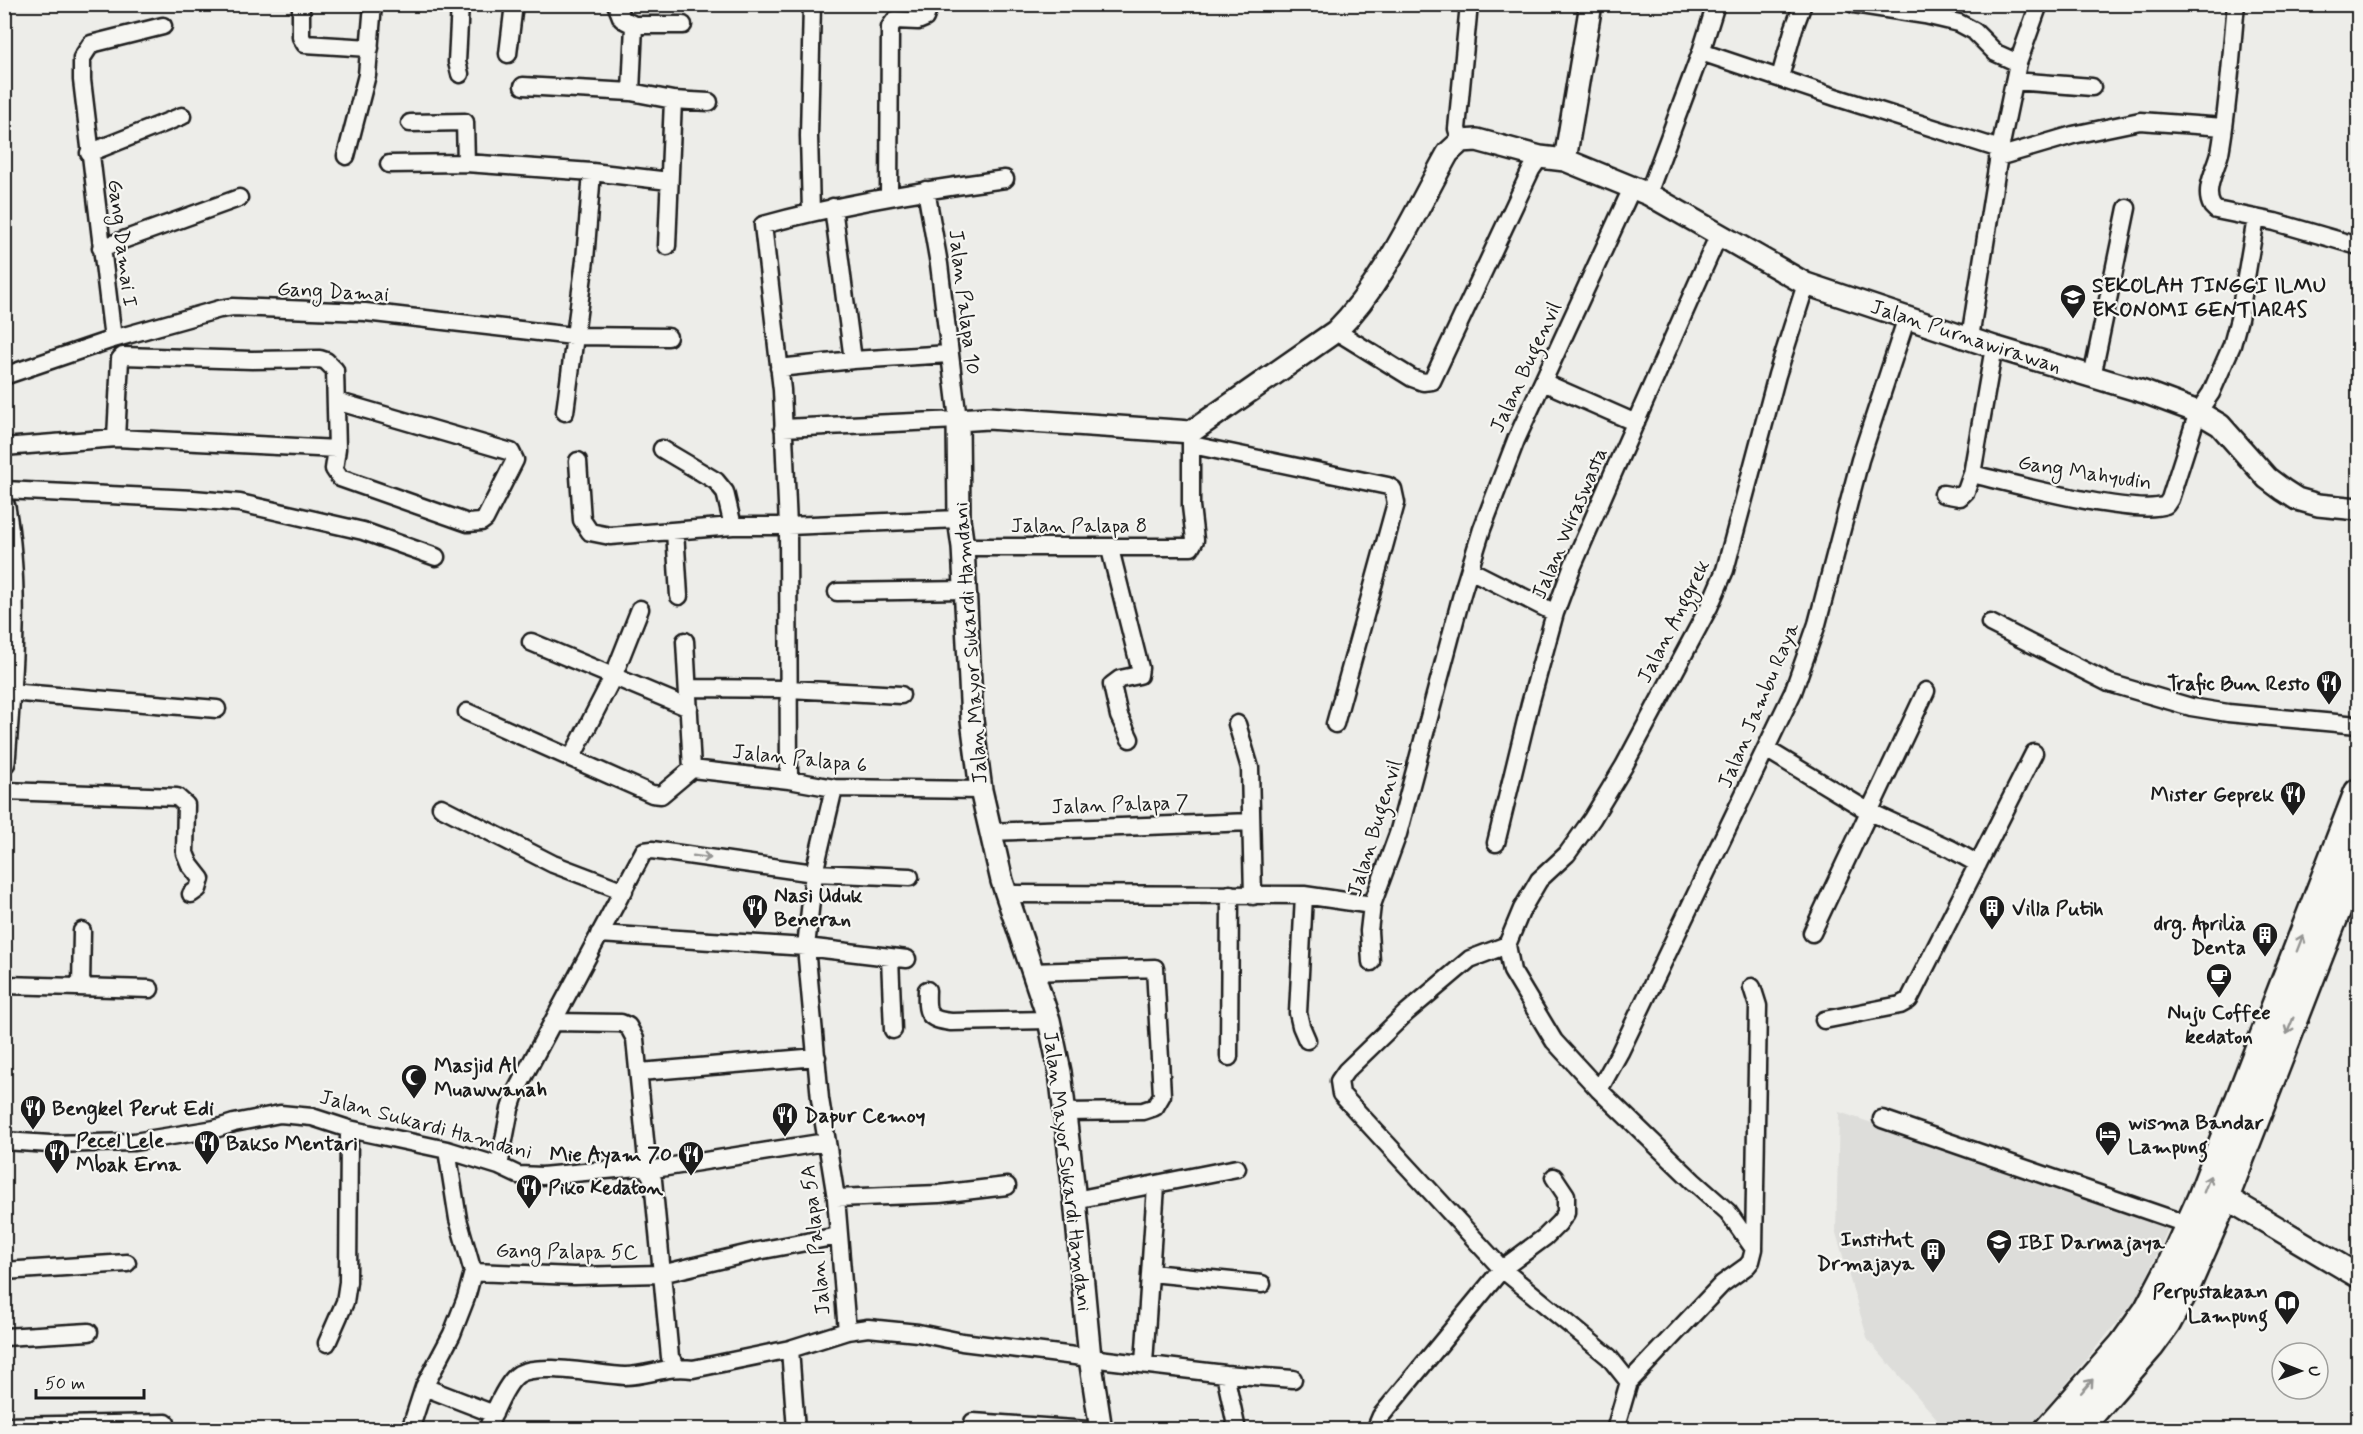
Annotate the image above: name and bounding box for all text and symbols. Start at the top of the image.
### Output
street label: Gang Damai I [99,178,144,309]
street label: Jalan Palapa 10 [941,228,987,376]
place label: SEKOLAH TINGGI ILMU EKONOMI GENTIARAS [2092,272,2326,324]
street label: Gang Damai [276,275,390,310]
school or university icon: SEKOLAH TINGGI ILMU EKONOMI GENTIARAS [2058,282,2088,320]
street label: Jalan Purnawirawan [1867,293,2065,381]
street label: Jalan Bugenvil [1483,297,1570,438]
street label: Jalan Wiraswasta [1525,443,1614,604]
street label: Gang Mahyudin [2016,449,2154,498]
street label: Jalan Mayor Sukardi Hamdani [947,501,995,785]
street label: Jalan Palapa 8 [1011,512,1147,540]
street label: Jalan Anggrek [1631,555,1719,689]
street label: Jalan Jambu Raya [1711,618,1807,793]
restaurant icon: Trafic Bun Resto [2314,668,2344,706]
place label: Trafic Bun Resto [2167,670,2310,698]
street label: Jalan Palapa 6 [731,738,869,780]
street label: Jalan Bugenvil [1341,756,1411,901]
restaurant icon: Mister Geprek [2278,779,2308,817]
place label: Mister Geprek [2151,781,2274,809]
street label: Jalan Palapa 7 [1051,789,1190,821]
one-way arrow [692,852,711,863]
place label: Nasi Uduk Beneran [774,882,863,934]
restaurant icon: Nasi Uduk Beneran [740,892,770,930]
building icon: Villa Putih [1977,893,2007,931]
place label: Villa Putih [2012,895,2104,923]
place label: drg. Aprilia Denta [2153,910,2246,962]
building icon: drg. Aprilia Denta [2250,920,2280,958]
one-way arrow [2295,934,2306,953]
cafe icon: Nuju Coffee kedaton [2204,961,2234,999]
place label: Nuju Coffee kedaton [2167,999,2271,1051]
one-way arrow [2284,1017,2295,1035]
street label: Jalan Mayor Sukardi Hamdani [1036,1029,1098,1313]
place label: Masjid Al Muawwanah [434,1052,547,1104]
mosque icon: Masjid Al Muawwanah [399,1062,429,1100]
street label: Jalan Sukardi Hamdani [316,1083,535,1167]
restaurant icon: Bengkel Perut Edi [18,1093,48,1131]
place label: Bengkel Perut Edi [52,1095,214,1125]
restaurant icon: Dapur Cemoy [770,1100,800,1138]
place label: Dapur Cemoy [804,1102,926,1130]
place label: wisma Bandar Lampung [2128,1109,2264,1163]
hotel icon: wisma Bandar Lampung [2093,1119,2123,1157]
place label: Pecel Lele Mbak Erna [76,1127,182,1179]
restaurant icon: Bakso Mentari [192,1128,222,1166]
place label: Bakso Mentari [226,1130,358,1158]
restaurant icon: Pecel Lele Mbak Erna [42,1137,72,1175]
restaurant icon: Mie Ayam 70 [676,1139,706,1177]
place label: Mie Ayam 70 [549,1141,672,1169]
street label: Jalan Palapa 5A [794,1163,838,1317]
restaurant icon: Piko Kedaton [514,1172,544,1210]
place label: Piko Kedaton [548,1174,663,1202]
one-way arrow [2202,1175,2213,1193]
place label: Institut Drmajaya [1817,1226,1915,1278]
school or university icon: IBI Darmajaya [1984,1227,2014,1265]
place label: IBI Darmajaya [2018,1229,2166,1257]
building icon: Institut Drmajaya [1918,1236,1948,1274]
street label: Gang Palapa 5C [495,1237,639,1268]
place label: Perpustakaan Lampung [2153,1278,2268,1332]
library icon: Perpustakaan Lampung [2272,1288,2302,1326]
north arrow [2270,1341,2330,1401]
scale bar [36,1362,144,1400]
text: U [2303,1366,2324,1377]
text: 50 m [45,1372,85,1396]
one-way arrow [2080,1379,2094,1394]

